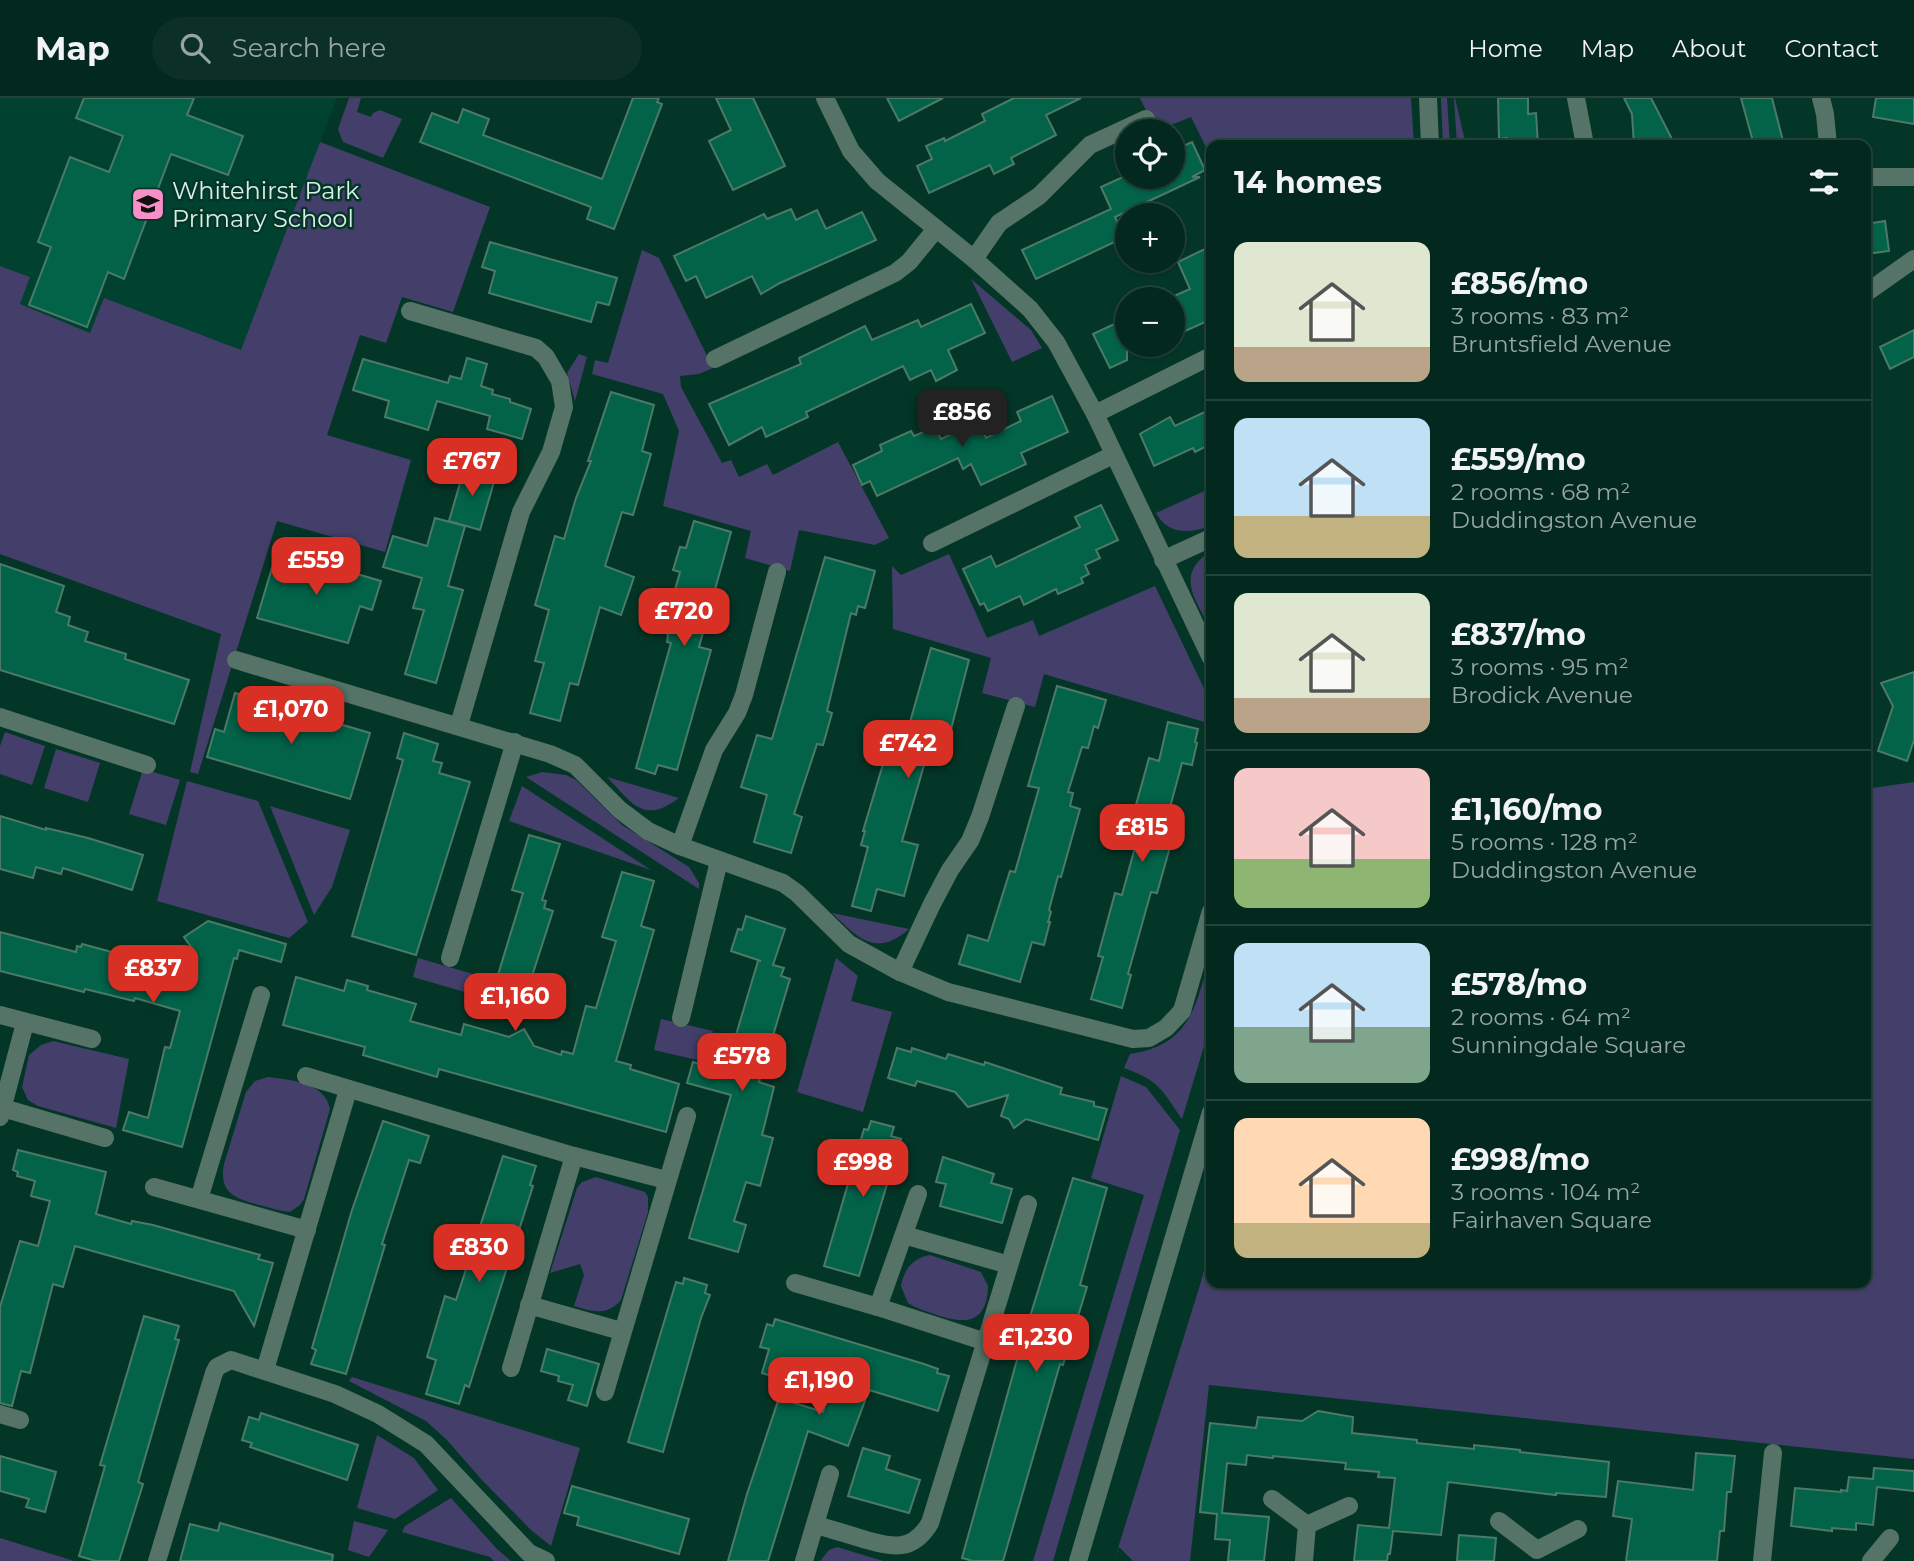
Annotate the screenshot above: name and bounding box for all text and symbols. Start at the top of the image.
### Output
search box [152,17,642,80]
text: Map [35,28,110,68]
icon: search [176,29,214,67]
text: Search here [232,32,386,64]
text: Home [1468,34,1543,63]
text: Map [1581,34,1634,63]
text: About [1672,34,1746,63]
text: Contact [1784,34,1879,63]
map controls [1115,119,1185,357]
button: locate [1115,119,1185,189]
icon: filters [1805,163,1843,201]
text: 14 homes [1234,164,1382,201]
place label: Whitehirst Park Primary School [172,176,360,233]
school or university icon: Whitehirst Park Primary School [129,185,167,223]
button: + [1115,203,1185,273]
text: £856/mo [1451,265,1588,302]
icon: home [1290,270,1374,354]
button: − [1115,287,1185,357]
text: 3 rooms · 83 m² [1451,302,1629,330]
text: Bruntsfield Avenue [1451,330,1672,358]
pin: £856 [921,390,1003,449]
text: £856 [933,398,991,426]
pin: £767 [431,438,513,498]
text: £559/mo [1451,441,1586,478]
icon: home [1290,446,1374,530]
text: £767 [443,447,501,475]
text: 2 rooms · 68 m² [1451,478,1630,506]
text: Duddingston Avenue [1451,506,1697,534]
pin: £559 [275,538,357,597]
text: £559 [288,546,344,574]
pin: £720 [643,588,725,648]
text: £720 [655,597,713,625]
text: £837/mo [1451,616,1586,653]
icon: home [1290,621,1374,705]
text: 3 rooms · 95 m² [1451,653,1629,681]
text: Brodick Avenue [1451,681,1633,709]
pin: £1,070 [234,686,348,746]
text: £1,070 [253,695,329,723]
pin: £742 [867,720,949,780]
text: £742 [879,729,937,757]
text: £1,160/mo [1451,791,1602,828]
icon: home [1290,796,1374,880]
pin: £815 [1101,804,1183,864]
text: £815 [1116,813,1168,841]
text: 5 rooms · 128 m² [1451,828,1638,856]
text: Duddingston Avenue [1451,856,1697,884]
pin: £837 [112,946,194,1005]
text: £837 [124,954,182,982]
text: £578/mo [1451,966,1587,1003]
icon: home [1290,971,1374,1055]
pin: £1,160 [458,974,572,1033]
text: £1,160 [480,982,550,1010]
text: 2 rooms · 64 m² [1451,1003,1631,1031]
text: Sunningdale Square [1451,1031,1686,1059]
pin: £578 [701,1034,783,1093]
text: £578 [713,1042,771,1070]
pin: £998 [822,1140,904,1199]
text: £998/mo [1451,1141,1590,1178]
icon: home [1290,1146,1374,1230]
text: £998 [833,1148,893,1176]
text: 3 rooms · 104 m² [1451,1178,1640,1206]
text: Fairhaven Square [1451,1206,1652,1234]
pin: £830 [438,1224,520,1284]
text: £830 [449,1233,509,1261]
pin: £1,230 [979,1314,1093,1374]
text: £1,230 [999,1323,1073,1351]
pin: £1,190 [762,1358,876,1417]
text: £1,190 [784,1366,854,1394]

